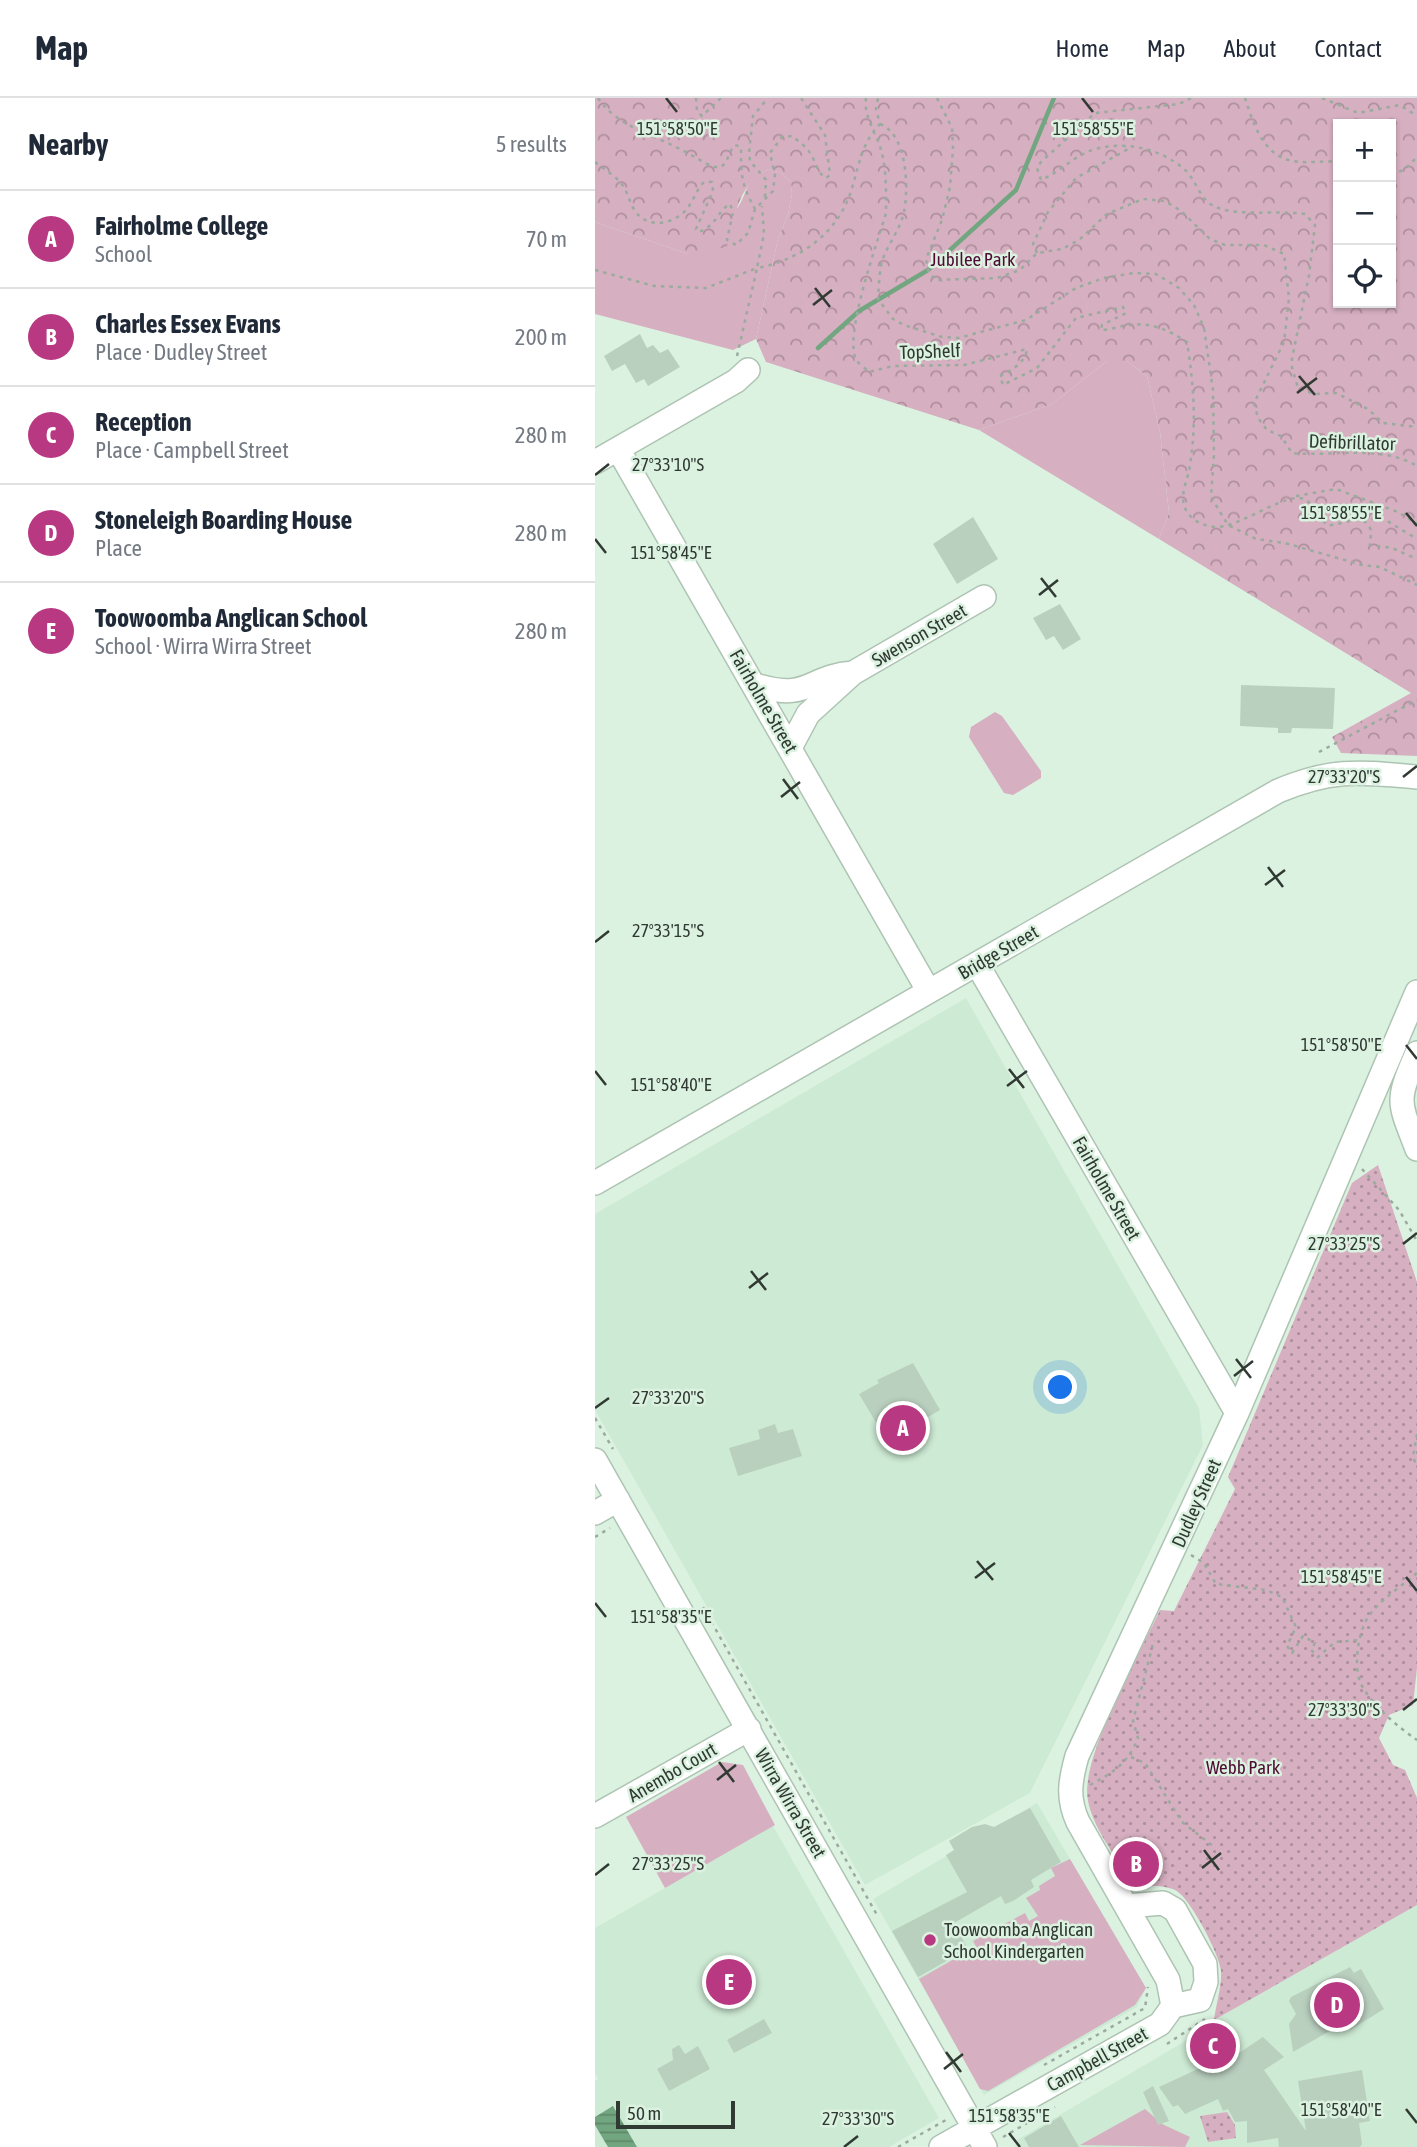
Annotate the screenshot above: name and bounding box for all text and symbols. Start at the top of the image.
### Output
text: Map [35,29,88,67]
text: Home [1055,35,1109,62]
text: Map [1147,35,1185,62]
text: About [1223,35,1276,62]
text: Contact [1314,35,1382,62]
text: 151°58'50"E [637,118,718,139]
text: 151°58'55"E [1053,118,1134,139]
map controls [1333,119,1396,308]
button: + [1333,119,1396,182]
text: Nearby [28,127,108,161]
text: 5 results [496,131,567,157]
button: − [1333,182,1396,245]
text: Fairholme College [95,211,268,241]
text: A [45,226,57,252]
text: 70 m [526,226,567,252]
text: School [95,241,152,267]
button: locate [1333,245,1396,308]
park label: Jubilee Park [931,248,1016,270]
text: Charles Essex Evans [95,309,281,339]
text: B [46,324,56,350]
text: 200 m [515,324,567,350]
text: Place · Dudley Street [95,339,267,365]
street label: TopShelf [899,339,961,363]
text: Reception [95,407,192,437]
text: C [46,422,56,448]
text: 280 m [515,422,567,448]
street label: Defibrillator [1308,429,1396,455]
text: Place · Campbell Street [95,437,289,463]
text: 27°33'10"S [632,454,704,475]
text: 151°58'55"E [1301,502,1382,523]
text: Stoneleigh Boarding House [95,505,352,535]
text: D [45,520,57,546]
text: 280 m [515,520,567,546]
text: Place [95,535,142,561]
text: 151°58'45"E [631,542,712,563]
street label: Swenson Street [868,599,970,671]
text: Toowoomba Anglican School [95,603,367,633]
text: E [46,618,56,644]
text: 280 m [515,618,567,644]
text: School · Wirra Wirra Street [95,633,312,659]
street label: Fairholme Street [726,645,802,757]
text: 27°33'20"S [1308,766,1380,787]
text: 27°33'15"S [632,920,704,941]
street label: Bridge Street [954,920,1042,984]
text: 151°58'50"E [1301,1034,1382,1055]
text: 151°58'40"E [631,1074,712,1095]
street label: Fairholme Street [1069,1132,1145,1244]
text: 27°33'25"S [1308,1233,1380,1254]
your location [1043,1370,1077,1404]
text: 27°33'20"S [632,1387,704,1408]
pin: A [880,1402,926,1454]
street label: Dudley Street [1167,1455,1225,1551]
text: 151°58'45"E [1301,1566,1382,1587]
text: 151°58'35"E [631,1606,712,1627]
text: 27°33'30"S [1308,1699,1380,1720]
street label: Anembo Court [624,1738,720,1806]
street label: Wirra Wirra Street [751,1744,831,1862]
park label: Webb Park [1206,1756,1281,1778]
pin: B [1113,1838,1159,1890]
text: 27°33'25"S [632,1853,704,1874]
place label: Toowoomba Anglican School Kindergarten [944,1918,1093,1962]
marker: Toowoomba Anglican School Kindergarten [922,1932,938,1948]
pin: E [706,1956,752,2008]
pin: D [1314,1979,1360,2031]
pin: C [1190,2020,1236,2072]
street label: Campbell Street [1043,2022,1151,2096]
scale bar [616,2098,735,2130]
text: 151°58'40"E [1301,2099,1382,2120]
text: 50 m [627,2102,661,2124]
text: 151°58'35"E [969,2105,1050,2126]
text: 27°33'30"S [822,2108,894,2129]

